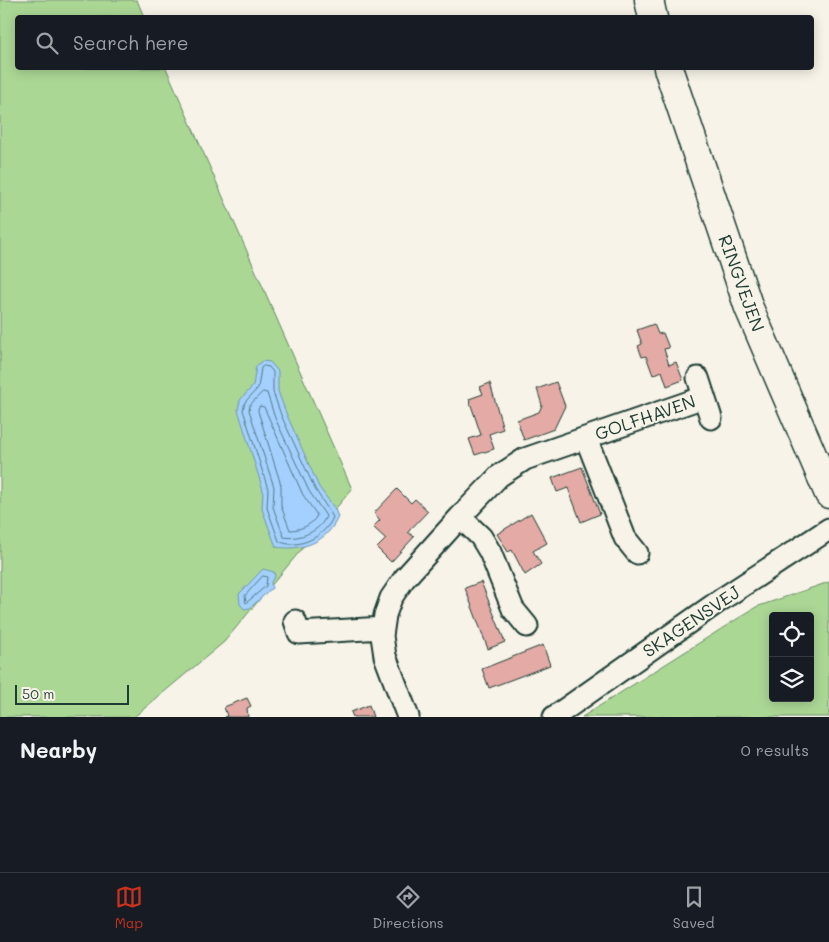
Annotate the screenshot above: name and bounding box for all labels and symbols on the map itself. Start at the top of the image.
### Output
street label: RINGVEJEN [713,231,771,335]
street label: GOLFHAVEN [592,389,698,445]
street label: SKAGENSVEJ [638,580,744,662]
scale bar [15,682,129,705]

